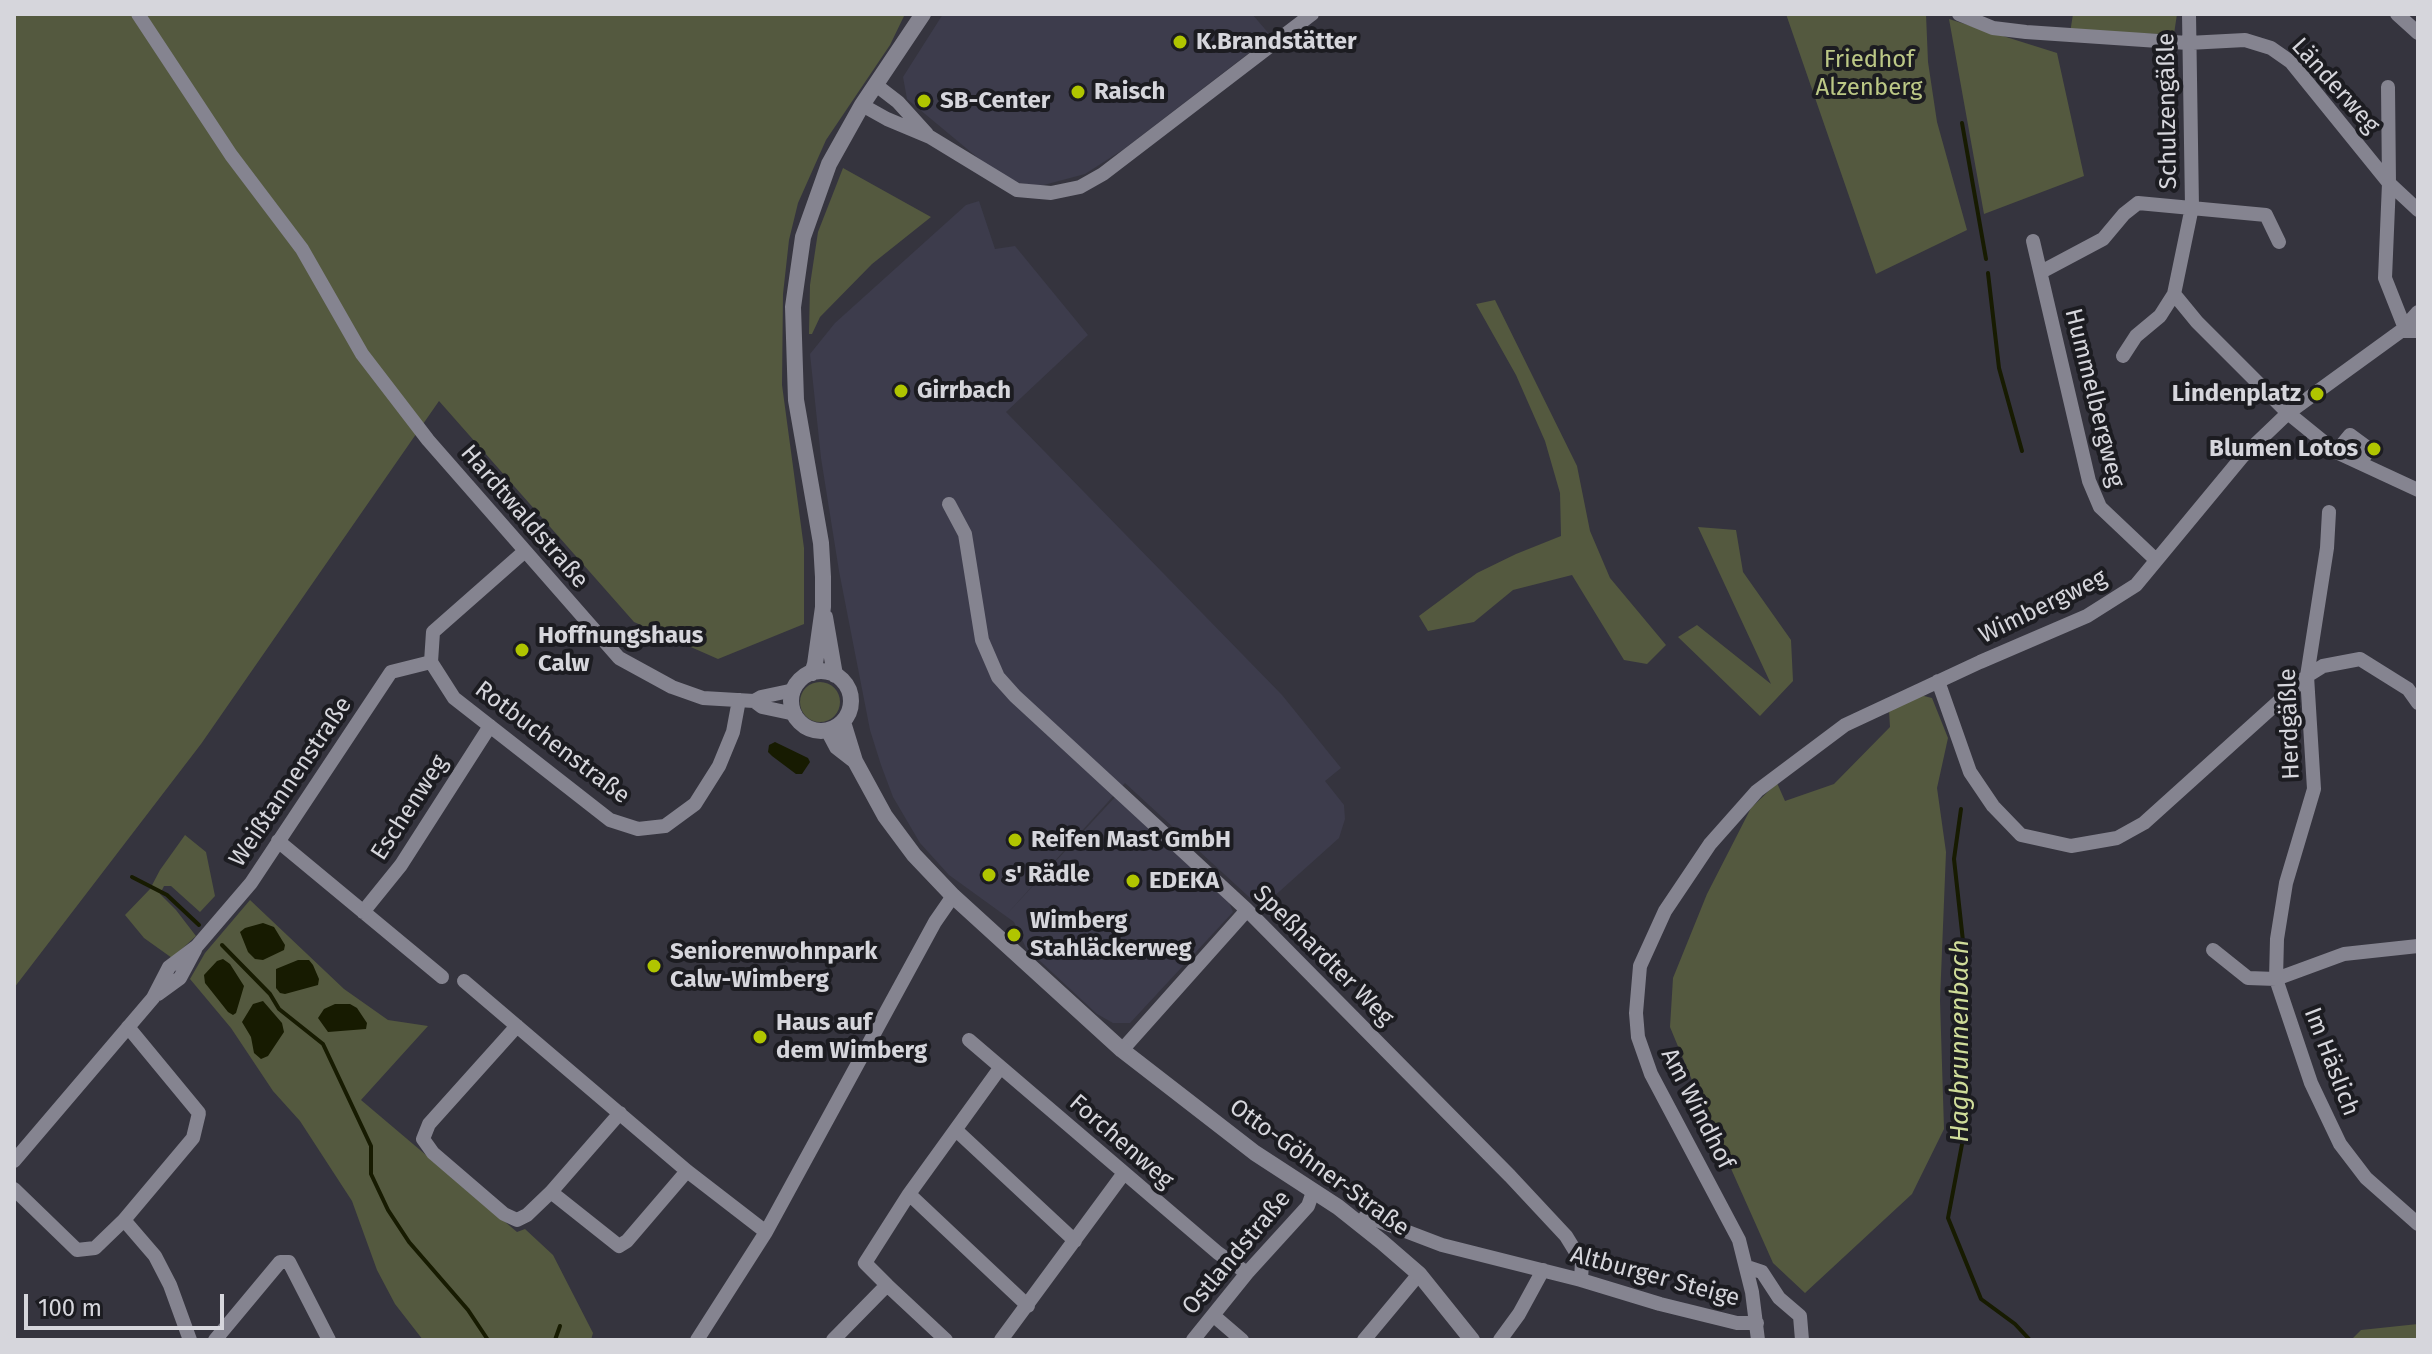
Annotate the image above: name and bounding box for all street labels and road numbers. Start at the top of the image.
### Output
street label: Schulzengäßle [2152,32,2184,190]
street label: Länderweg [2285,32,2385,140]
street label: Hummelbergweg [2058,306,2130,490]
street label: Hardtwaldstraße [454,439,594,595]
street label: Wimbergweg [1974,564,2112,650]
street label: Herdgäßle [2274,668,2306,780]
street label: Rotbuchenstraße [469,675,635,811]
street label: Weißtannenstraße [223,691,359,873]
street label: Eschenweg [365,750,455,866]
street label: Speßhardter Weg [1247,880,1399,1032]
street label: Im Häslich [2297,1004,2365,1120]
street label: Am Windhof [1654,1044,1740,1174]
street label: Forchenweg [1063,1089,1179,1195]
street label: Otto-Göhner-Straße [1223,1093,1415,1243]
street label: Ostlandstraße [1177,1185,1297,1321]
street label: Altburger Steige [1567,1241,1743,1313]

